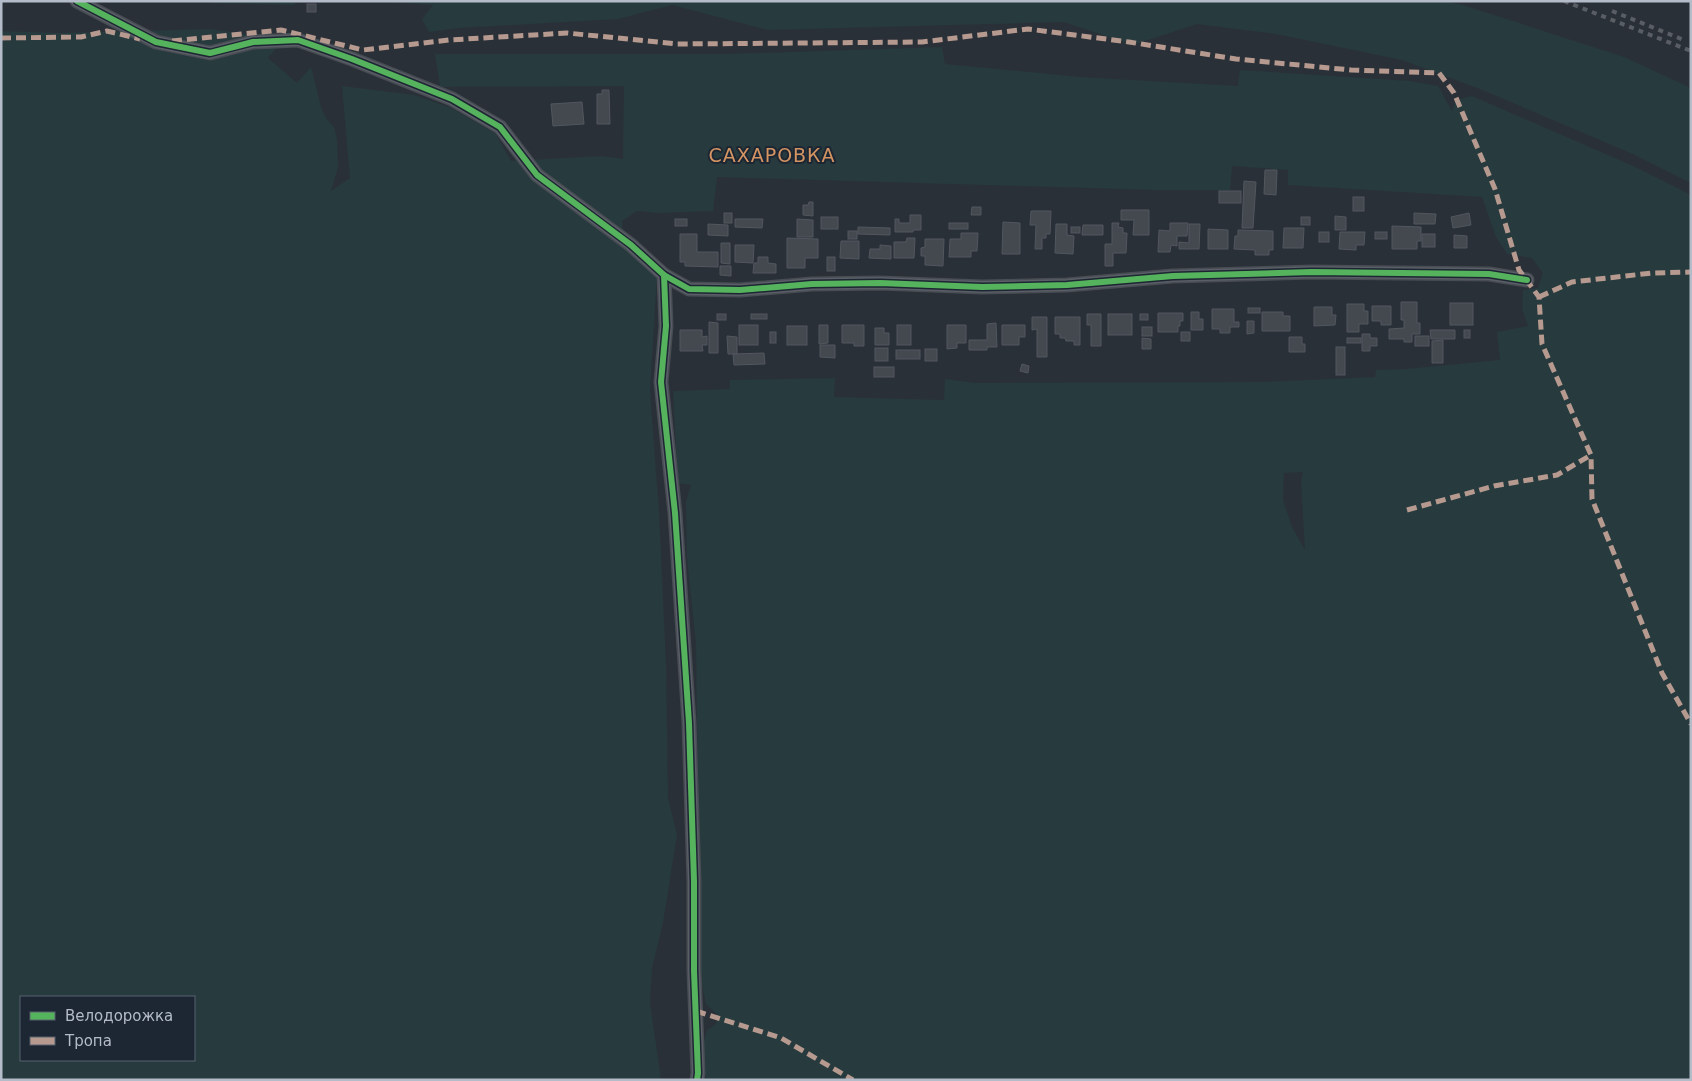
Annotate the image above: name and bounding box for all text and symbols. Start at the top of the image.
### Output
district label: САХАРОВКА [708,144,836,166]
legend [20,996,195,1061]
text: Велодорожка [65,1007,173,1025]
text: Тропа [64,1032,112,1050]

